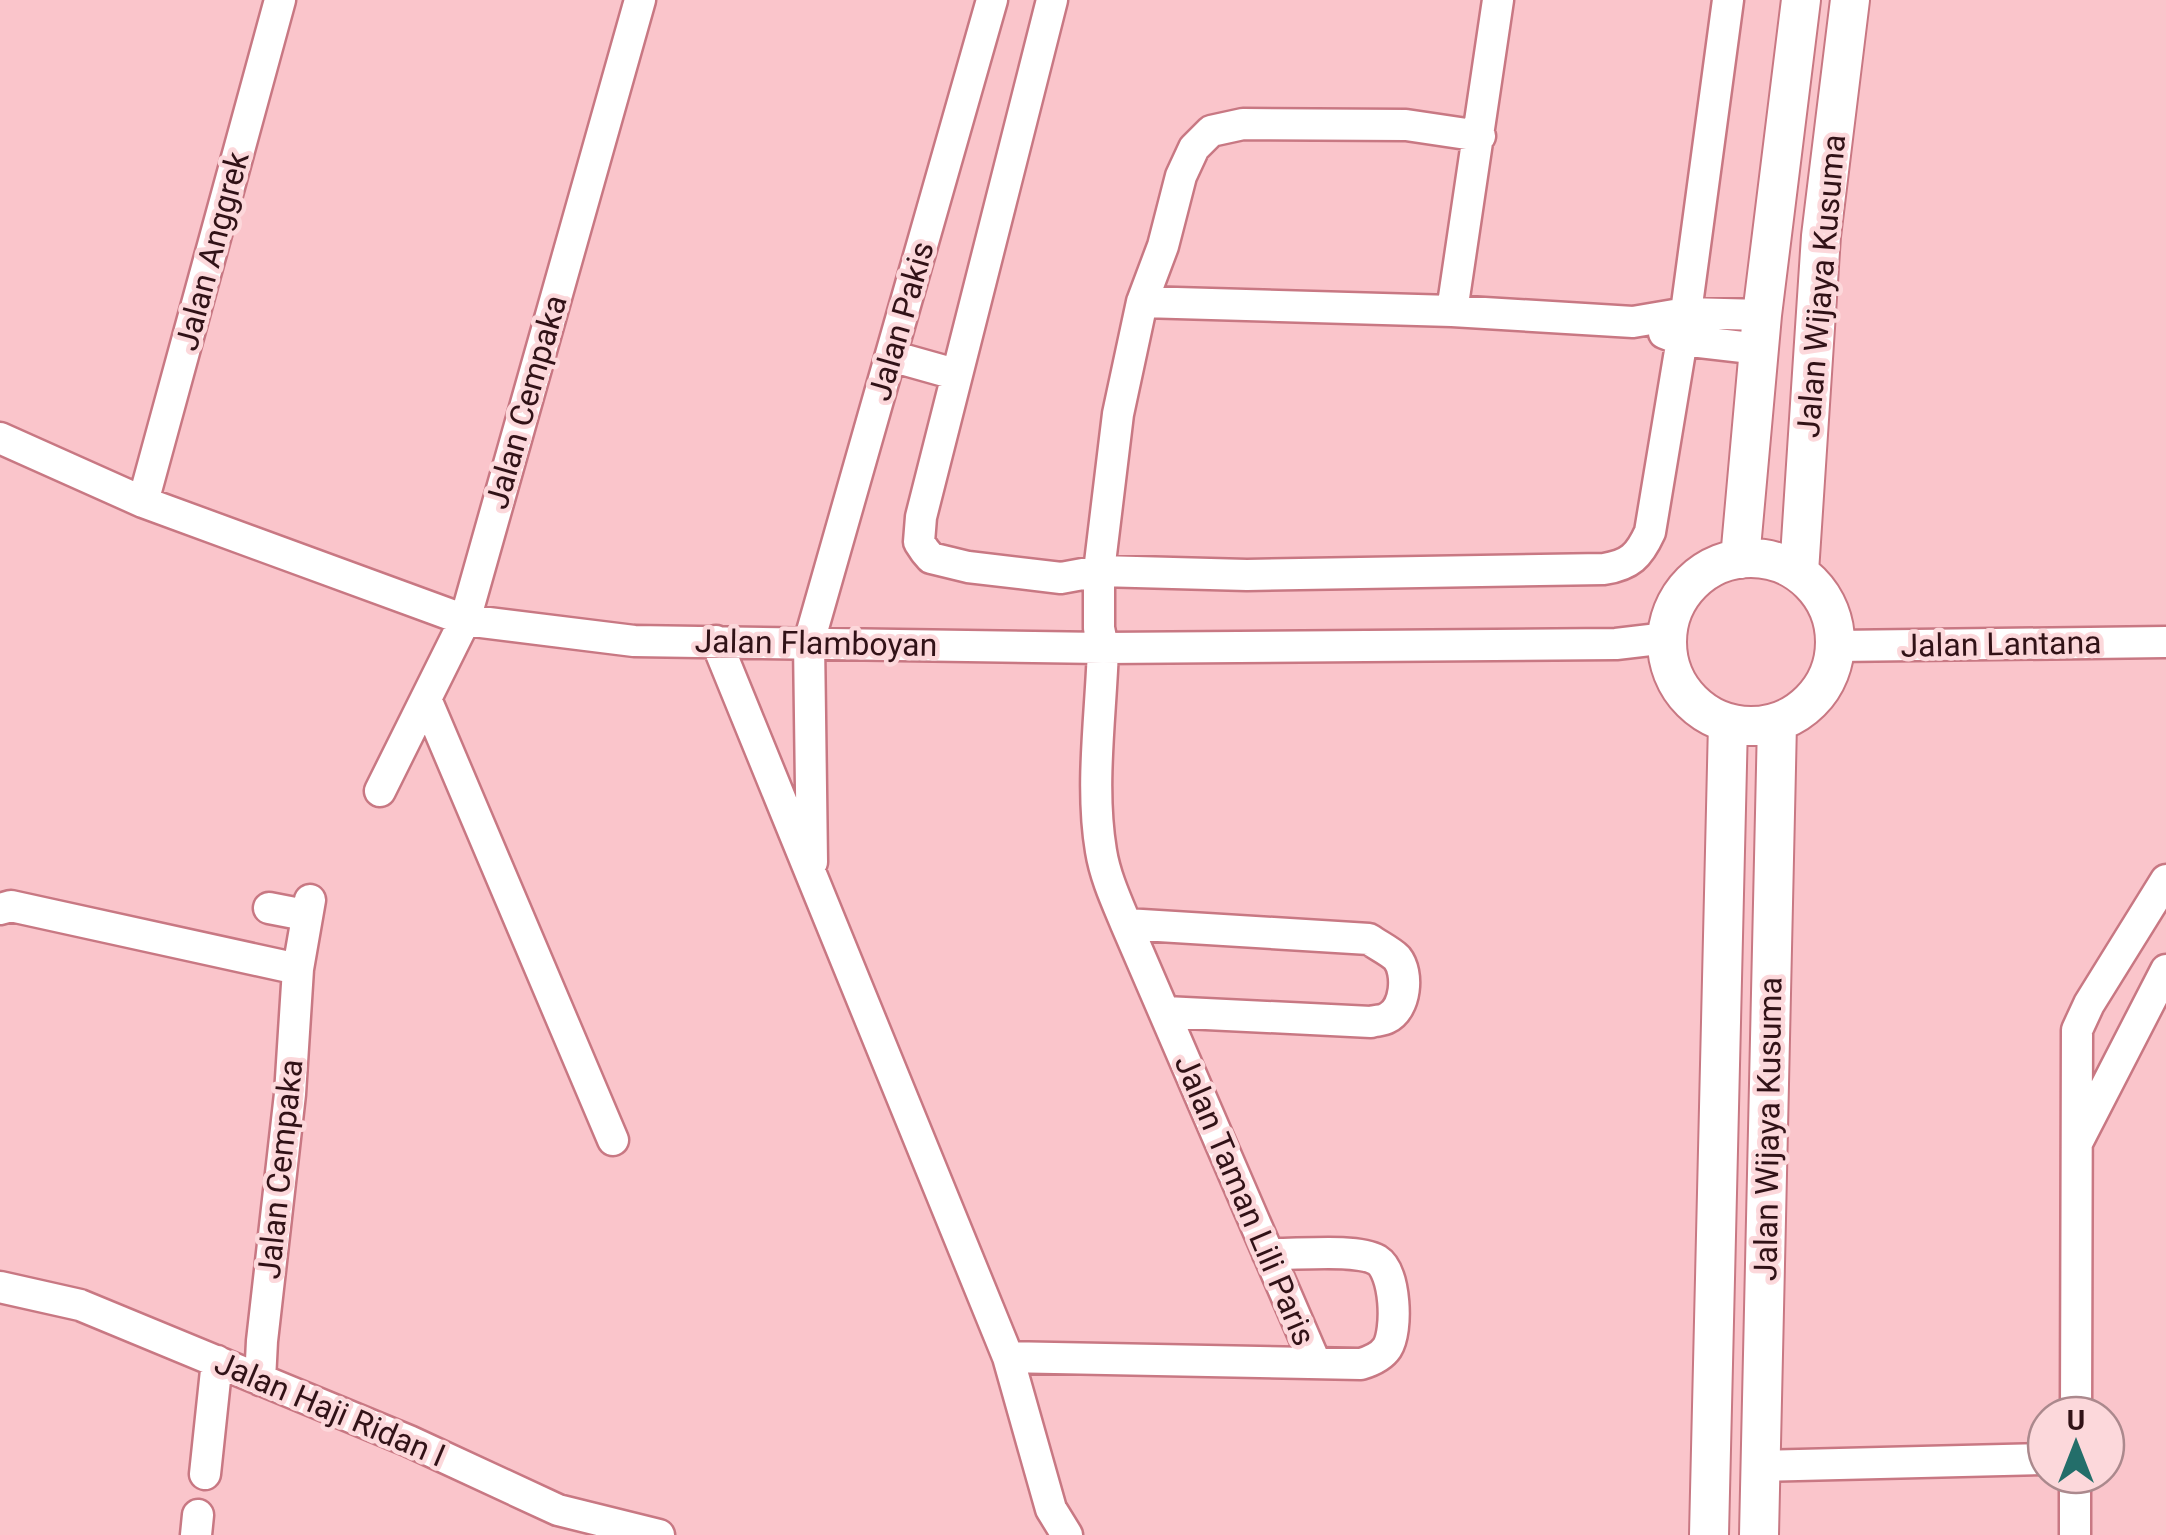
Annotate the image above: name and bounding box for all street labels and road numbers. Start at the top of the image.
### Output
street label: Jalan Wijaya Kusuma [1789,133,1853,439]
street label: Jalan Anggrek [167,147,257,354]
street label: Jalan Pakis [860,237,942,405]
street label: Jalan Cempaka [477,291,575,513]
street label: Jalan Flamboyan [694,622,938,664]
street label: Jalan Lantana [1900,623,2102,665]
street label: Jalan Wijaya Kusuma [1746,977,1790,1281]
street label: Jalan Taman Lili Paris [1167,1049,1323,1351]
street label: Jalan Cempaka [250,1057,310,1281]
street label: Jalan Haji Ridan I [209,1343,451,1475]

